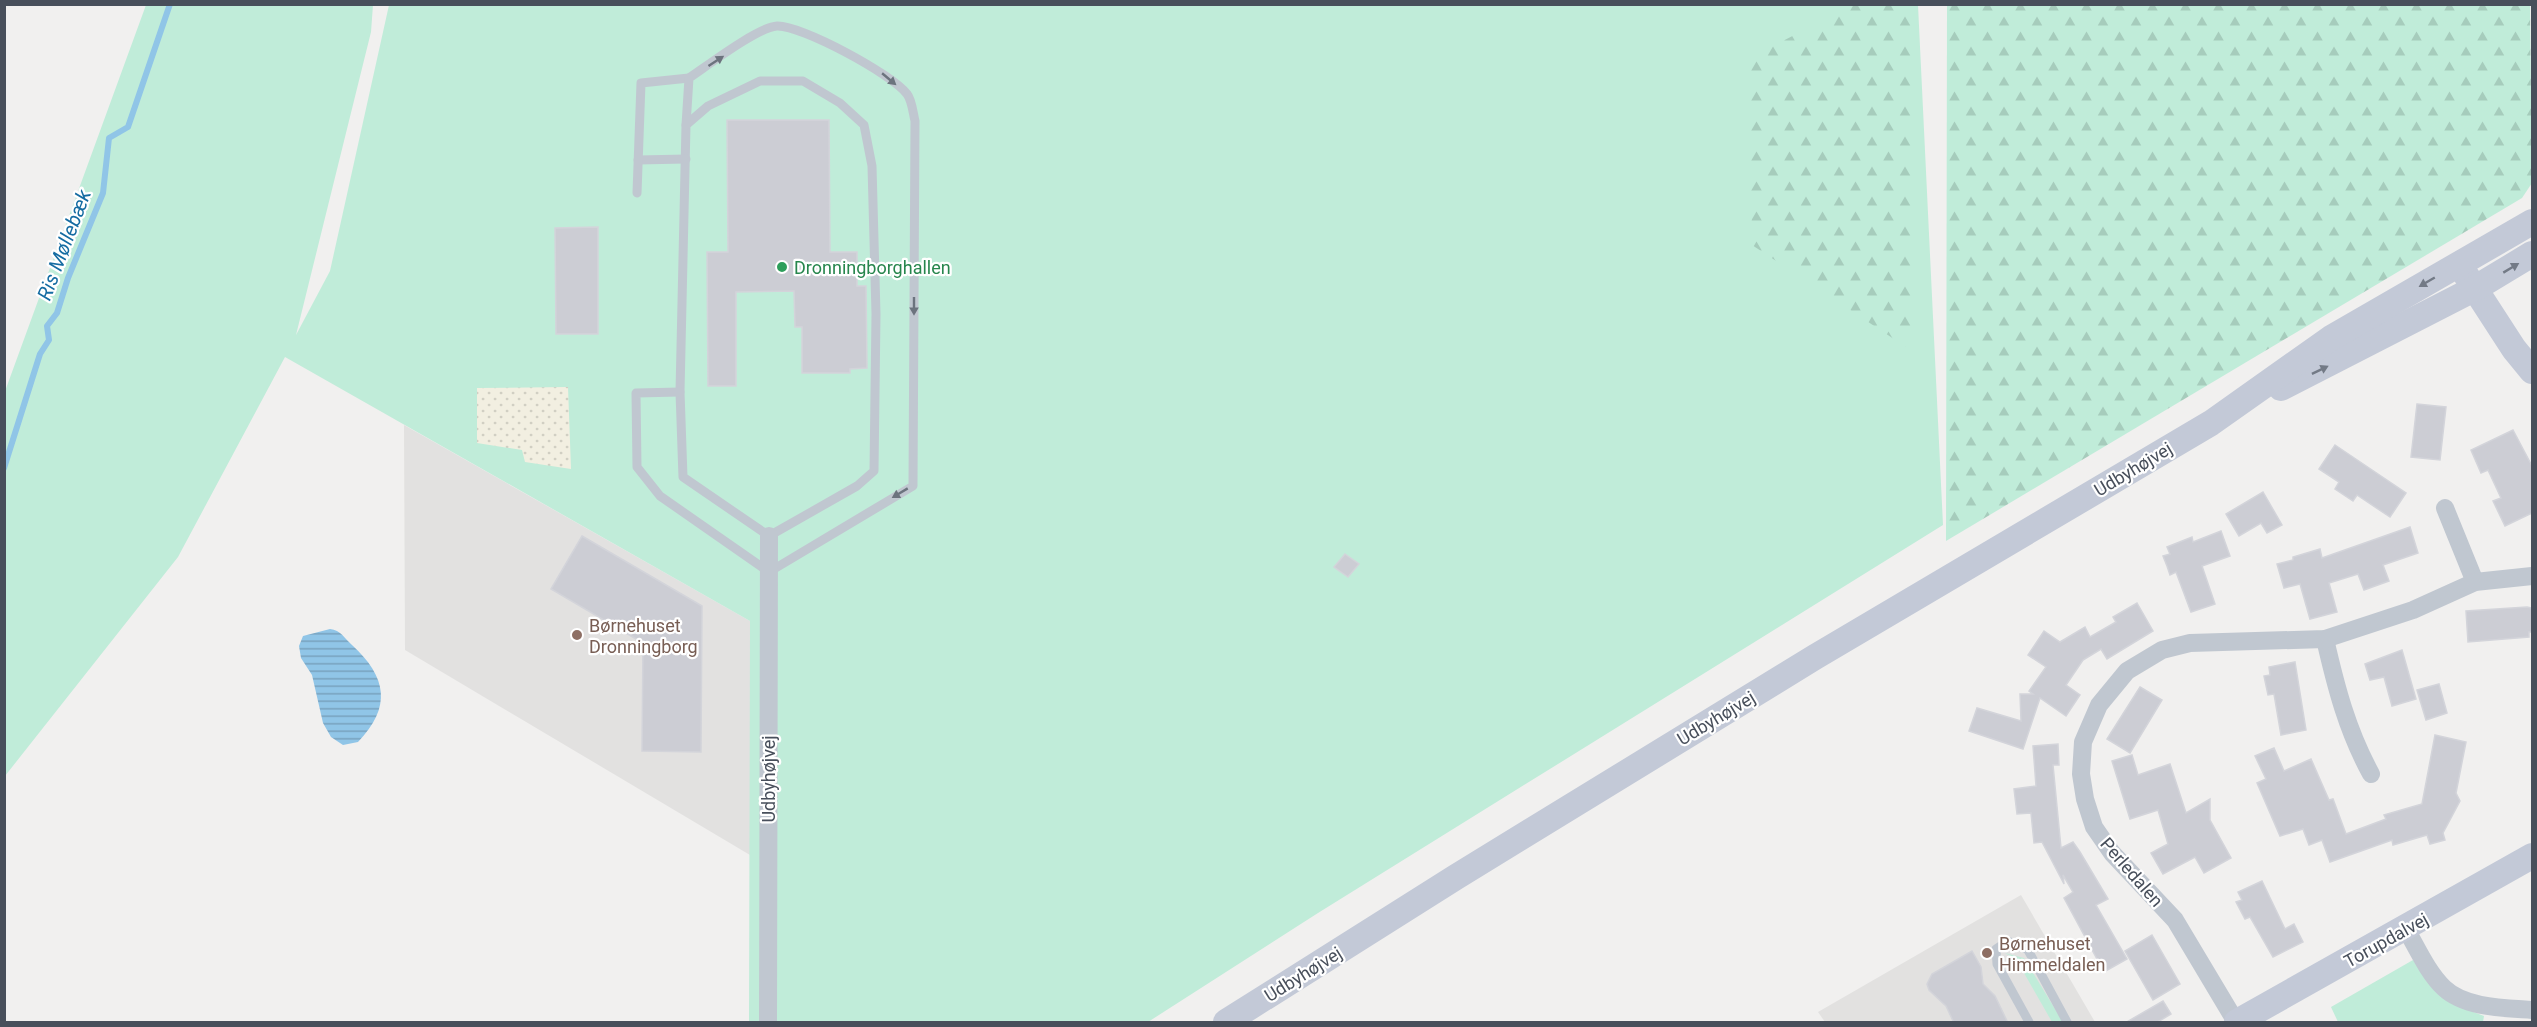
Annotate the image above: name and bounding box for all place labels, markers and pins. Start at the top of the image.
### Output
place label: Dronningborghallen [794,257,951,278]
marker: Dronningborghallen [775,260,789,274]
place label: Børnehuset Dronningborg [589,615,698,657]
marker: Børnehuset Dronningborg [570,628,584,642]
place label: Børnehuset Himmeldalen [1999,933,2106,975]
marker: Børnehuset Himmeldalen [1980,946,1994,960]

